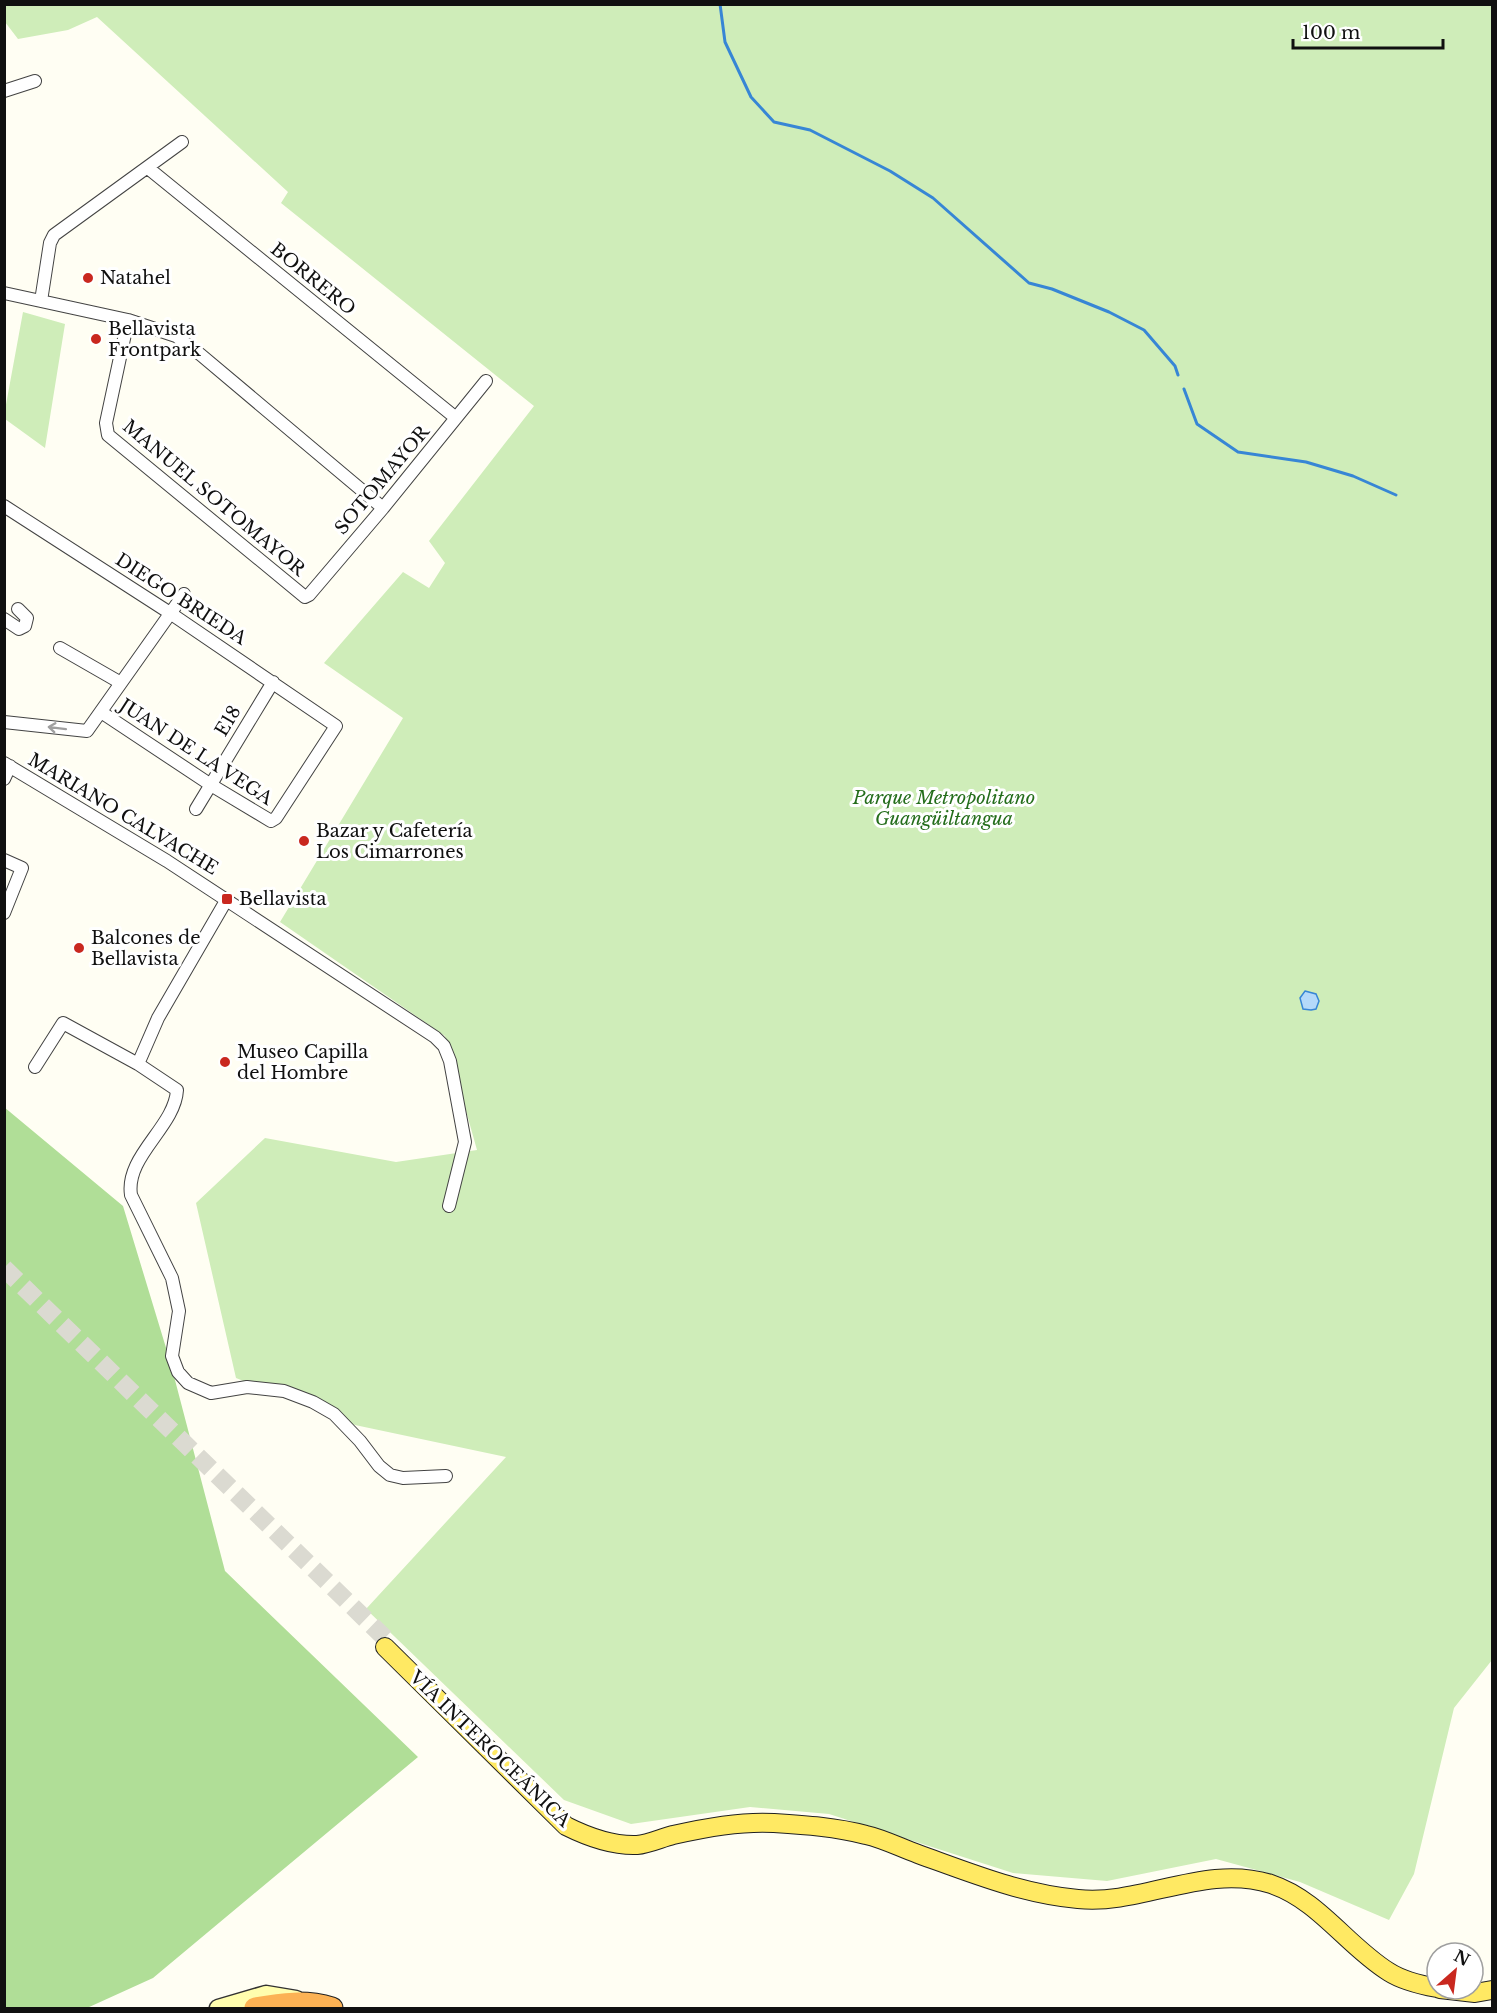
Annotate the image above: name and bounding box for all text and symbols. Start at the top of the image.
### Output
scale bar [1293,12,1443,50]
text: 100 m [1302,22,1360,44]
street label: BORRERO [266,238,360,320]
place label: Natahel [100,267,171,289]
marker: Natahel [81,271,95,285]
place label: Bellavista Frontpark [108,318,201,361]
marker: Bellavista Frontpark [89,332,103,346]
street label: MANUEL SOTOMAYOR [118,415,310,581]
street label: SOTOMAYOR [330,421,434,539]
street label: DIEGO BRIEDA [111,548,252,650]
street label: JUAN DE LA VEGA [114,693,278,810]
street label: E18 [210,702,246,740]
one-way arrow [48,722,68,733]
street label: MARIANO CALVACHE [24,749,222,879]
park label: Parque Metropolitano Guangüiltangua [852,787,1035,830]
place label: Bazar y Cafetería Los Cimarrones [316,820,472,863]
marker: Bazar y Cafetería Los Cimarrones [297,834,311,848]
place label: Bellavista [239,888,327,910]
marker: Bellavista [220,892,234,906]
place label: Balcones de Bellavista [91,927,201,970]
marker: Balcones de Bellavista [72,941,86,955]
place label: Museo Capilla del Hombre [237,1041,368,1084]
marker: Museo Capilla del Hombre [218,1055,232,1069]
street label: VÍA INTEROCEÁNICA [404,1665,577,1832]
north arrow [1425,1941,1485,2001]
text: N [1451,1945,1473,1970]

